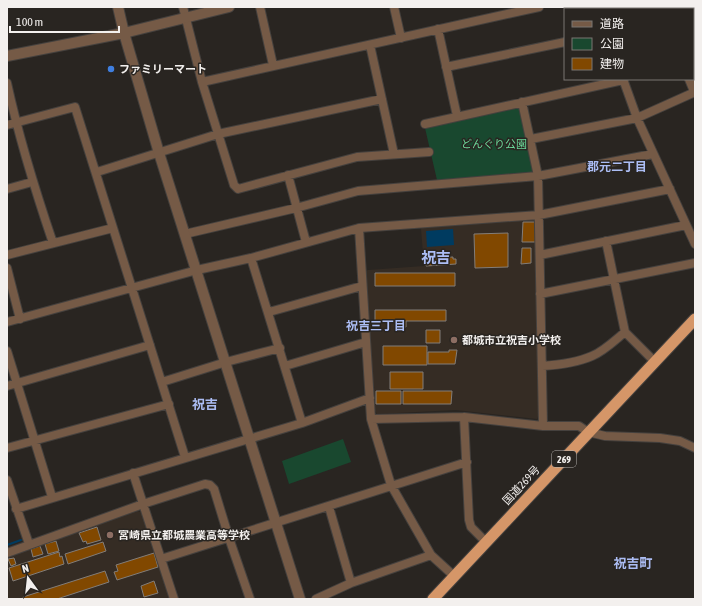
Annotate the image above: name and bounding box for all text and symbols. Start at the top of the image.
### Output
scale bar [10,8,119,34]
legend [564,8,694,80]
text: 100 m [16,15,43,29]
text: 道路 [600,17,624,31]
text: 公園 [600,37,624,51]
text: 建物 [600,57,624,71]
place label: ファミリーマート [119,63,207,75]
marker: ファミリーマート [106,64,116,74]
park label: どんぐり公園 [461,138,527,150]
district label: 郡元二丁目 [587,160,647,174]
district label: 祝吉 [421,249,451,266]
district label: 祝吉三丁目 [346,319,406,333]
place label: 都城市立祝吉小学校 [462,334,561,346]
marker: 都城市立祝吉小学校 [449,335,459,345]
district label: 祝吉 [192,397,218,412]
road number: 269 [552,451,576,467]
street label: 国道269号 [500,463,542,507]
place label: 宮崎県立都城農業高等学校 [118,529,250,541]
marker: 宮崎県立都城農業高等学校 [105,530,115,540]
district label: 祝吉町 [613,556,653,571]
north arrow [8,558,48,598]
text: N [21,562,30,575]

